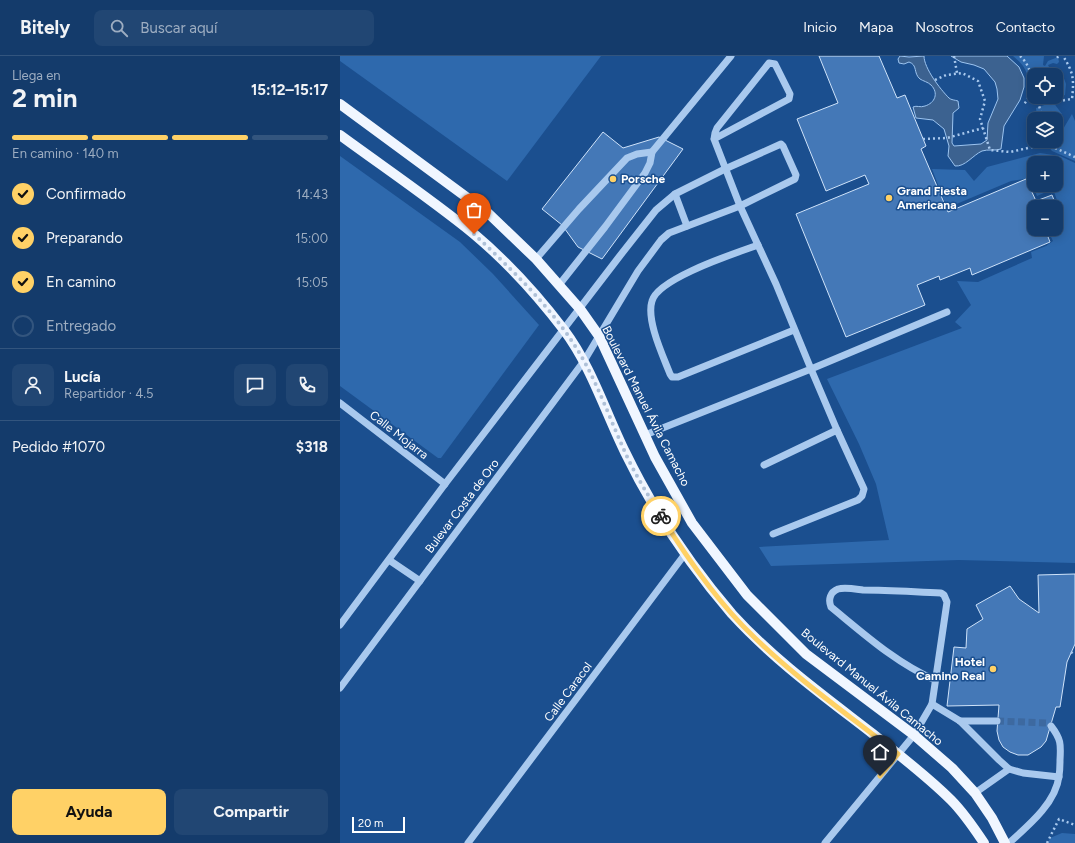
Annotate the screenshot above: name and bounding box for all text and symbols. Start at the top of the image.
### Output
search box [94,10,374,46]
text: Bitely [20,16,70,39]
icon: search [108,17,130,39]
text: Buscar aquí [140,19,217,37]
text: Inicio [803,19,837,36]
text: Mapa [859,19,893,36]
text: Nosotros [915,19,974,36]
text: Contacto [996,19,1055,36]
text: Llega en [12,68,61,83]
map controls [1027,68,1063,236]
button: locate [1027,68,1063,104]
text: 15:12–15:17 [251,81,328,99]
text: 2 min [12,82,78,114]
button: layers [1027,112,1063,148]
text: En camino · 140 m [12,146,118,161]
button: + [1027,156,1063,192]
place label: Porsche [621,172,666,186]
marker: Porsche [608,174,618,184]
icon: check [12,183,34,205]
place label: Grand Fiesta Americana [897,184,967,212]
text: Confirmado [46,185,126,203]
text: 14:43 [296,187,328,202]
pin [457,193,491,234]
marker: Grand Fiesta Americana [884,193,894,203]
icon: bag [463,199,485,221]
button: − [1027,200,1063,236]
icon: check [12,227,34,249]
text: Preparando [46,229,123,247]
text: 15:00 [295,231,328,246]
icon: check [12,271,34,293]
text: En camino [46,273,116,291]
text: 15:05 [296,275,328,290]
text: Entregado [46,317,116,335]
street label: Boulevard Manuel Ávila Camacho [599,323,693,489]
button: person [12,364,54,406]
button: chat [234,364,276,406]
button: phone [286,364,328,406]
text: Lucía [64,368,101,386]
text: Repartidor · 4.5 [64,386,153,401]
street label: Calle Mojarra [367,408,431,462]
text: Pedido #1070 [12,438,105,456]
text: $318 [296,438,328,456]
street label: Bulevar Costa de Oro [422,456,502,556]
courier [641,496,681,536]
icon: bike [650,505,672,527]
street label: Boulevard Manuel Ávila Camacho [798,626,946,749]
place label: Hotel Camino Real [916,655,985,683]
street label: Calle Caracol [541,660,595,724]
marker: Hotel Camino Real [988,664,998,674]
pin [863,735,897,776]
icon: home [869,741,891,763]
button: Ayuda [12,789,166,835]
button: Compartir [174,789,328,835]
scale bar [352,815,405,834]
text: 20 m [358,817,383,830]

